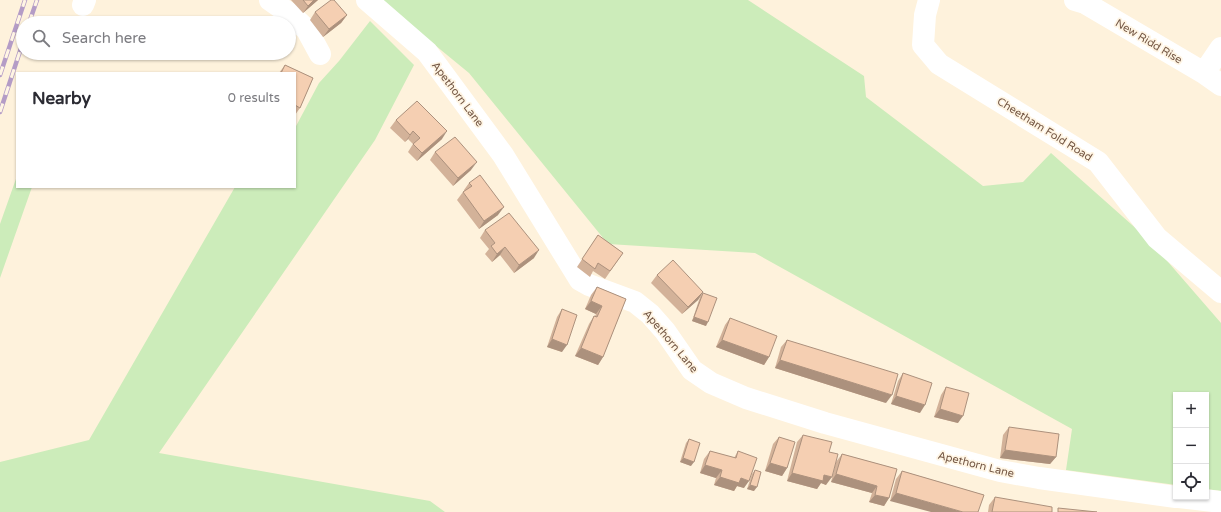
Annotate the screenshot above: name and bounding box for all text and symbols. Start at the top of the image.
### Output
search box [16,16,296,60]
street label: New Ridd Rise [1113,16,1185,67]
icon: search [30,27,52,49]
text: Search here [62,29,146,47]
street label: Apethorn Lane [429,59,486,129]
text: Nearby [32,88,91,109]
text: 0 results [228,90,280,106]
street label: Cheetham Fold Road [995,95,1095,164]
street label: Apethorn Lane [641,307,701,375]
map controls [1173,392,1209,500]
button: + [1173,392,1209,428]
button: − [1173,428,1209,464]
street label: Apethorn Lane [936,449,1015,480]
button: locate [1173,464,1209,500]

